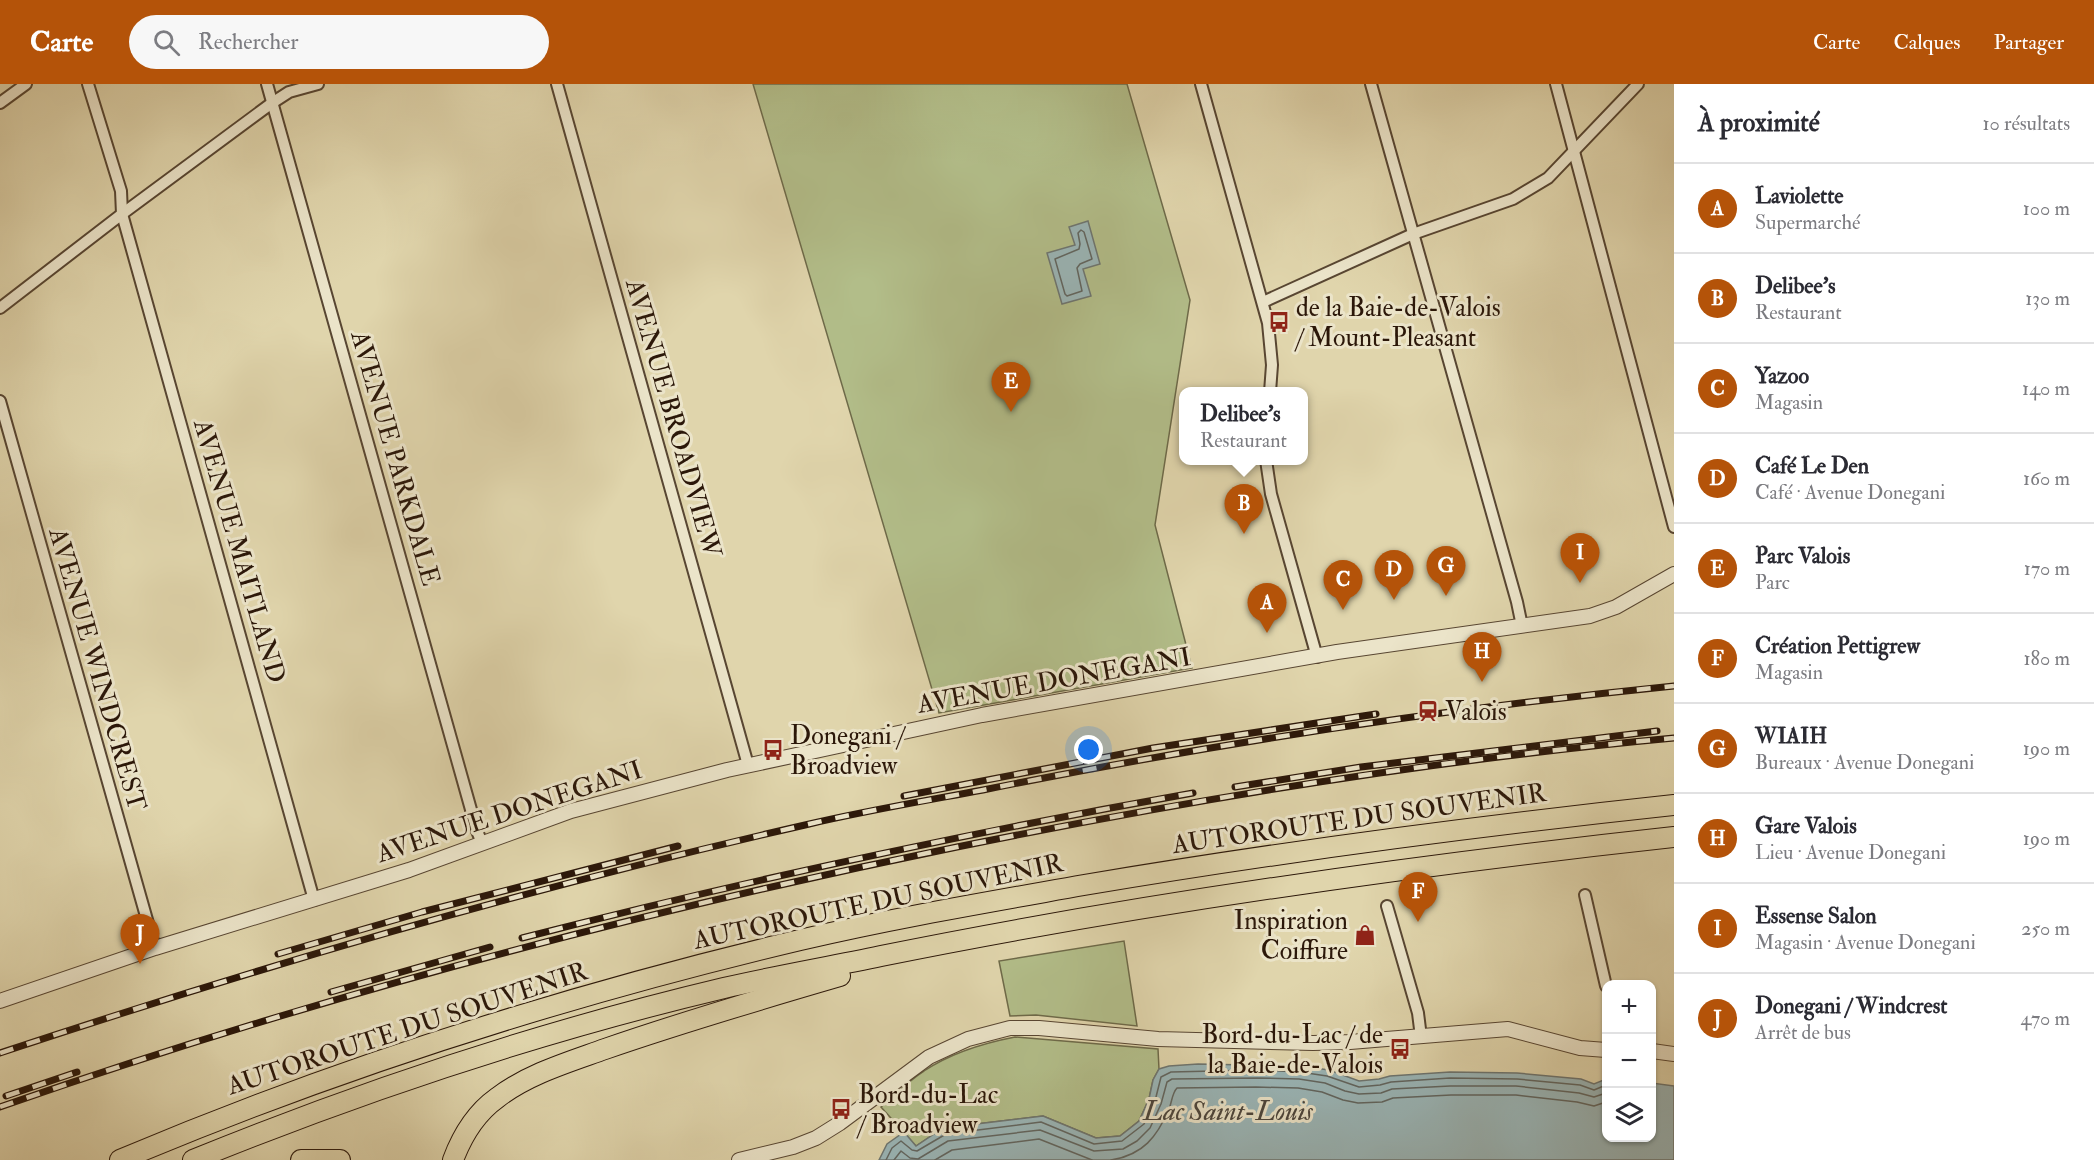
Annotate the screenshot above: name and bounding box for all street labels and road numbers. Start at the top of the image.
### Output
street label: AVENUE BROADVIEW [618,274,729,563]
street label: AVENUE PARKDALE [343,326,447,590]
street label: AVENUE MAITLAND [186,415,292,687]
street label: AVENUE WINDCREST [41,523,153,814]
street label: AVENUE DONEGANI [914,641,1194,721]
street label: AVENUE DONEGANI [372,754,646,870]
street label: AUTOROUTE DU SOUVENIR [1169,777,1549,861]
street label: AUTOROUTE DU SOUVENIR [689,847,1067,957]
street label: AUTOROUTE DU SOUVENIR [222,955,593,1103]

